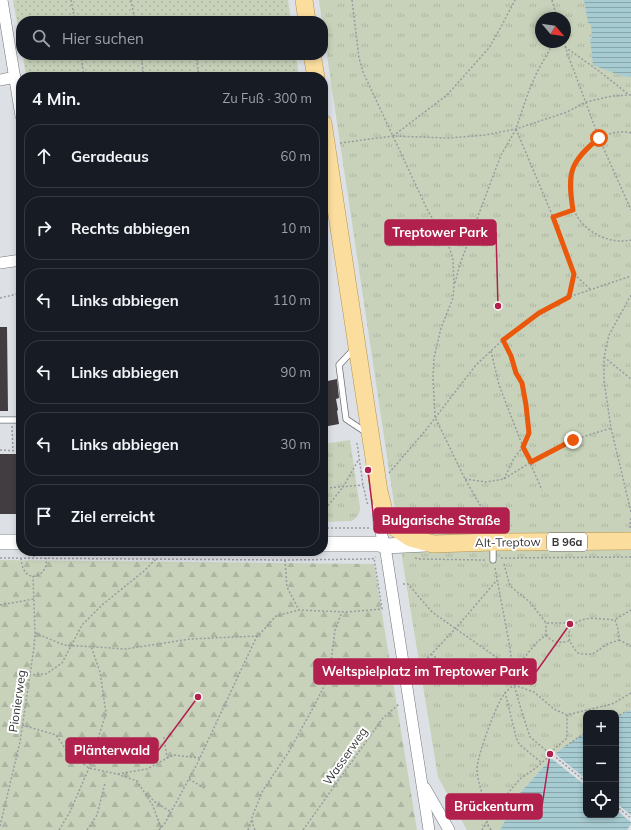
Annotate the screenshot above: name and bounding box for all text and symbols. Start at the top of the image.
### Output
north arrow [535,12,571,48]
search box [16,16,328,60]
icon: search [30,27,52,49]
text: Hier suchen [62,29,144,48]
text: 4 Min. [32,88,81,109]
text: Zu Fuß · 300 m [223,90,312,106]
route start [590,129,608,147]
icon: ahead [33,145,55,167]
text: Geradeaus [71,147,149,166]
text: 60 m [281,148,311,164]
icon: right [33,217,55,239]
text: Rechts abbiegen [71,219,190,238]
text: 10 m [281,220,311,236]
callout: Treptower Park [385,220,496,245]
text: Treptower Park [392,224,489,240]
icon: left [33,289,55,311]
text: Links abbiegen [71,291,179,310]
text: 110 m [273,292,311,308]
icon: left [33,361,55,383]
text: Links abbiegen [71,363,179,382]
text: 90 m [281,364,311,380]
route end [564,431,582,449]
icon: left [33,433,55,455]
text: Links abbiegen [71,435,179,454]
text: 30 m [281,436,311,452]
icon: arrive [33,505,55,527]
text: Ziel erreicht [71,507,155,526]
callout: Bulgarische Straße [374,508,509,533]
text: Bulgarische Straße [382,512,500,528]
road number: B 96a [547,533,587,551]
street label: Alt-Treptow [475,534,542,550]
callout: Weltspielplatz im Treptower Park [314,659,536,684]
text: Weltspielplatz im Treptower Park [322,663,529,679]
street label: Pionierweg [5,669,29,733]
map controls [583,710,619,818]
button: + [583,710,619,746]
street label: Wasserweg [320,724,370,788]
callout: Plänterwald [66,738,158,763]
text: Plänterwald [74,742,150,758]
button: − [583,746,619,782]
button: locate [583,782,619,818]
callout: Brückenturm [446,794,542,819]
text: Brückenturm [454,798,534,814]

